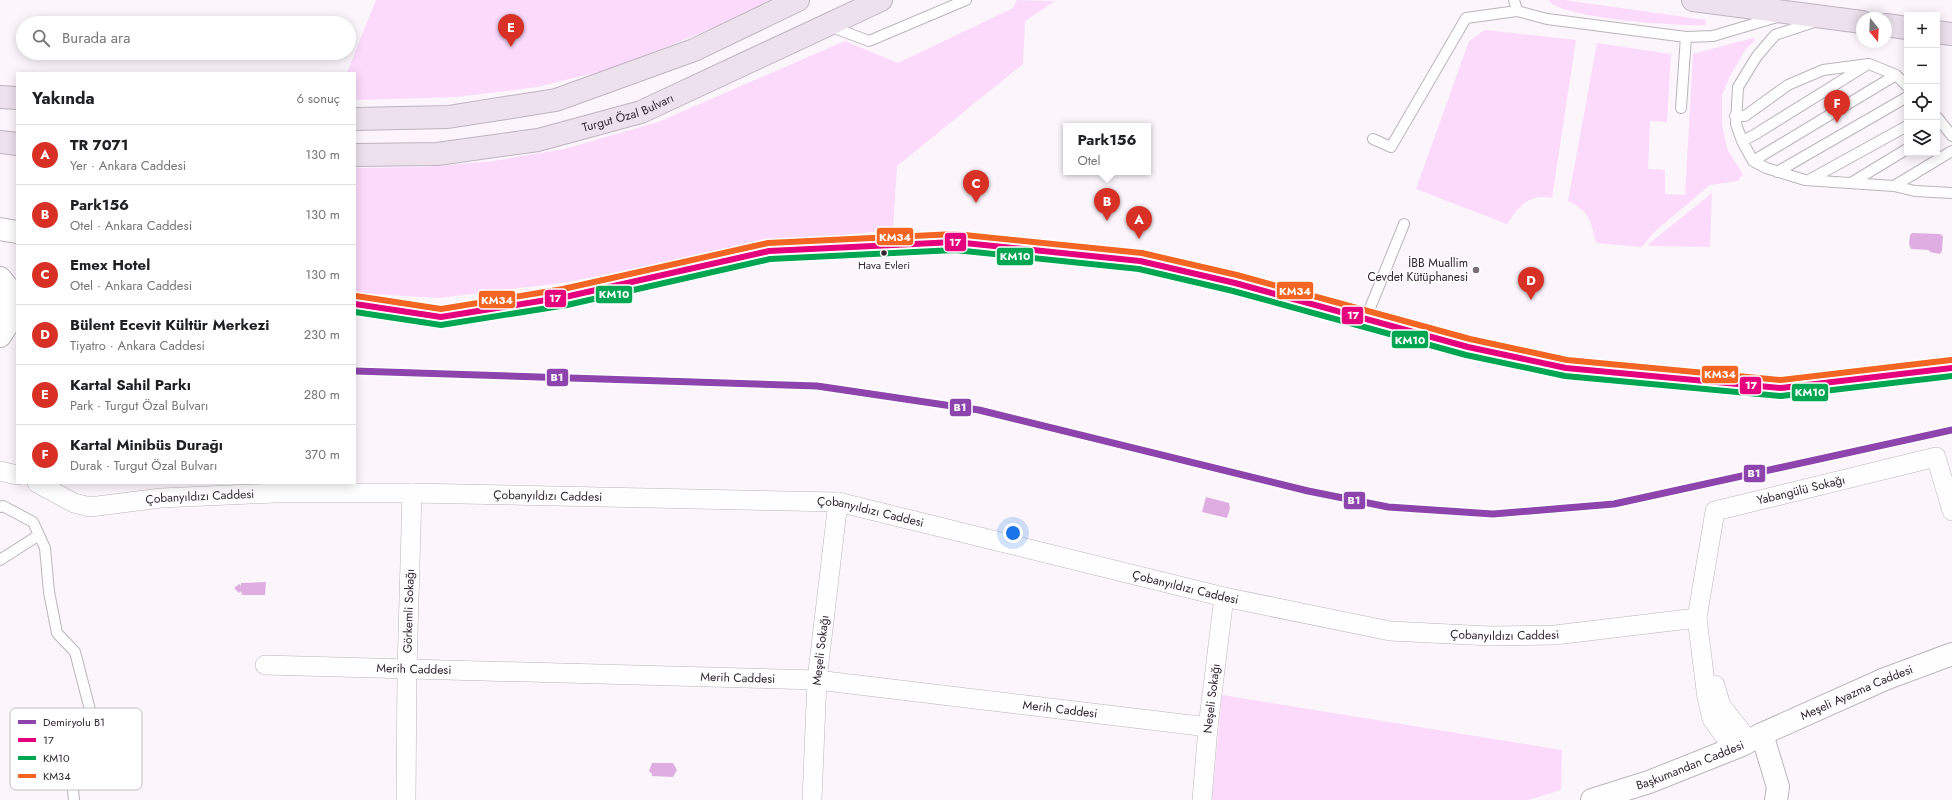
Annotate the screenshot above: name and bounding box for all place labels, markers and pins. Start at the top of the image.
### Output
pin: E [498,14,524,47]
pin: F [1824,90,1850,123]
pin: C [963,170,989,203]
pin: B [1094,188,1120,221]
pin: A [1126,206,1152,239]
marker: Hava Evleri [879,248,889,258]
place label: İBB Muallim Cevdet Kütüphanesi [1367,254,1468,286]
place label: Hava Evleri [858,257,910,273]
marker: İBB Muallim Cevdet Kütüphanesi [1471,265,1481,275]
pin: D [1518,267,1544,300]

